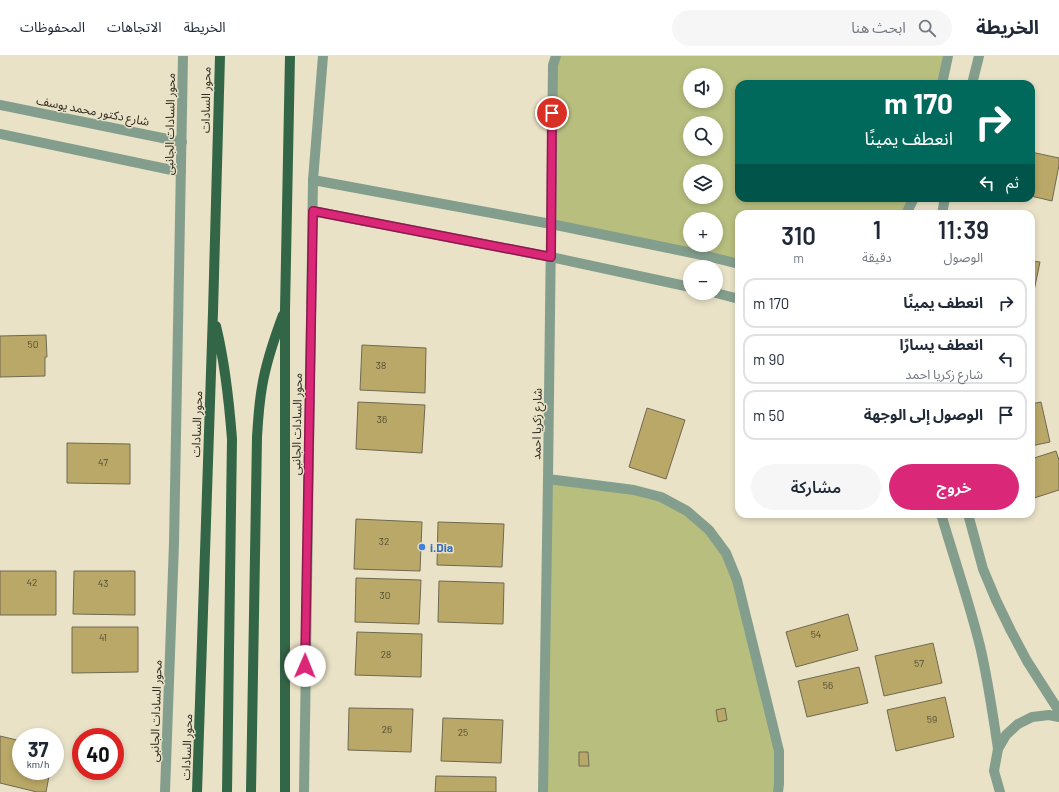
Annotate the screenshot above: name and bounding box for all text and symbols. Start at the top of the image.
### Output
search box [672,10,952,46]
text: الخريطة [976,15,1039,38]
icon: search [916,17,938,39]
text: المحفوظات [20,18,85,35]
text: الاتجاهات [107,18,162,35]
text: الخريطة [184,18,226,35]
text: ابحث هنا [851,18,906,36]
street label: محور السادات [197,67,214,133]
map controls [683,68,723,300]
button: sound [683,68,723,108]
street label: محور السادات الجانبى [161,73,178,175]
text: 170 m [884,86,953,120]
street label: شارع دكتور محمد يوسف [35,92,151,131]
pin [535,96,569,130]
icon: right [967,96,1019,148]
icon: arrive [541,102,563,124]
button: search [683,116,723,156]
text: انعطف يمينًا [864,127,953,149]
button: layers [683,164,723,204]
icon: left [976,172,998,194]
text: ثم [1006,173,1019,191]
button: + [683,212,723,252]
text: 1 [873,215,881,244]
text: 11:39 [938,215,989,244]
text: 310 [781,221,816,250]
text: دقيقة [862,249,892,265]
text: الوصول [944,249,983,265]
text: m [793,250,804,266]
button: − [683,260,723,300]
icon: right [995,292,1017,314]
text: انعطف يمينًا [903,293,983,311]
text: 170 m [753,294,789,312]
text: انعطف يسارًا [899,335,983,353]
house number: 50 [28,338,38,350]
icon: left [995,348,1017,370]
text: 90 m [753,350,785,368]
house number: 38 [376,359,386,371]
text: شارع زكريا احمد [905,366,983,382]
street label: محور السادات الجانبى [288,373,305,475]
street label: شارع زكريا احمد [528,388,547,460]
street label: محور السادات [188,390,205,458]
icon: arrive [995,404,1017,426]
text: الوصول إلى الوجهة [864,405,983,423]
text: 50 m [753,406,785,424]
house number: 36 [377,413,387,425]
house number: 47 [98,456,108,468]
button: مشاركة [751,464,881,510]
button: خروج [889,464,1019,510]
house number: 32 [379,535,389,547]
place label: i.Dia [430,540,453,554]
marker: i.Dia [417,542,427,552]
house number: 42 [27,576,37,588]
house number: 43 [98,577,108,589]
house number: 30 [380,589,390,601]
house number: 54 [811,628,821,640]
house number: 41 [99,631,107,643]
position arrow [284,645,326,687]
house number: 28 [381,648,391,660]
house number: 57 [914,657,924,669]
street label: محور السادات الجانبى [146,660,165,762]
house number: 56 [823,679,833,691]
street label: محور السادات [178,713,195,781]
house number: 59 [927,713,937,725]
house number: 26 [382,723,392,735]
house number: 25 [458,726,468,738]
speed limit sign: 40 [72,728,124,780]
text: 37 [28,737,48,761]
text: km/h [27,758,49,770]

